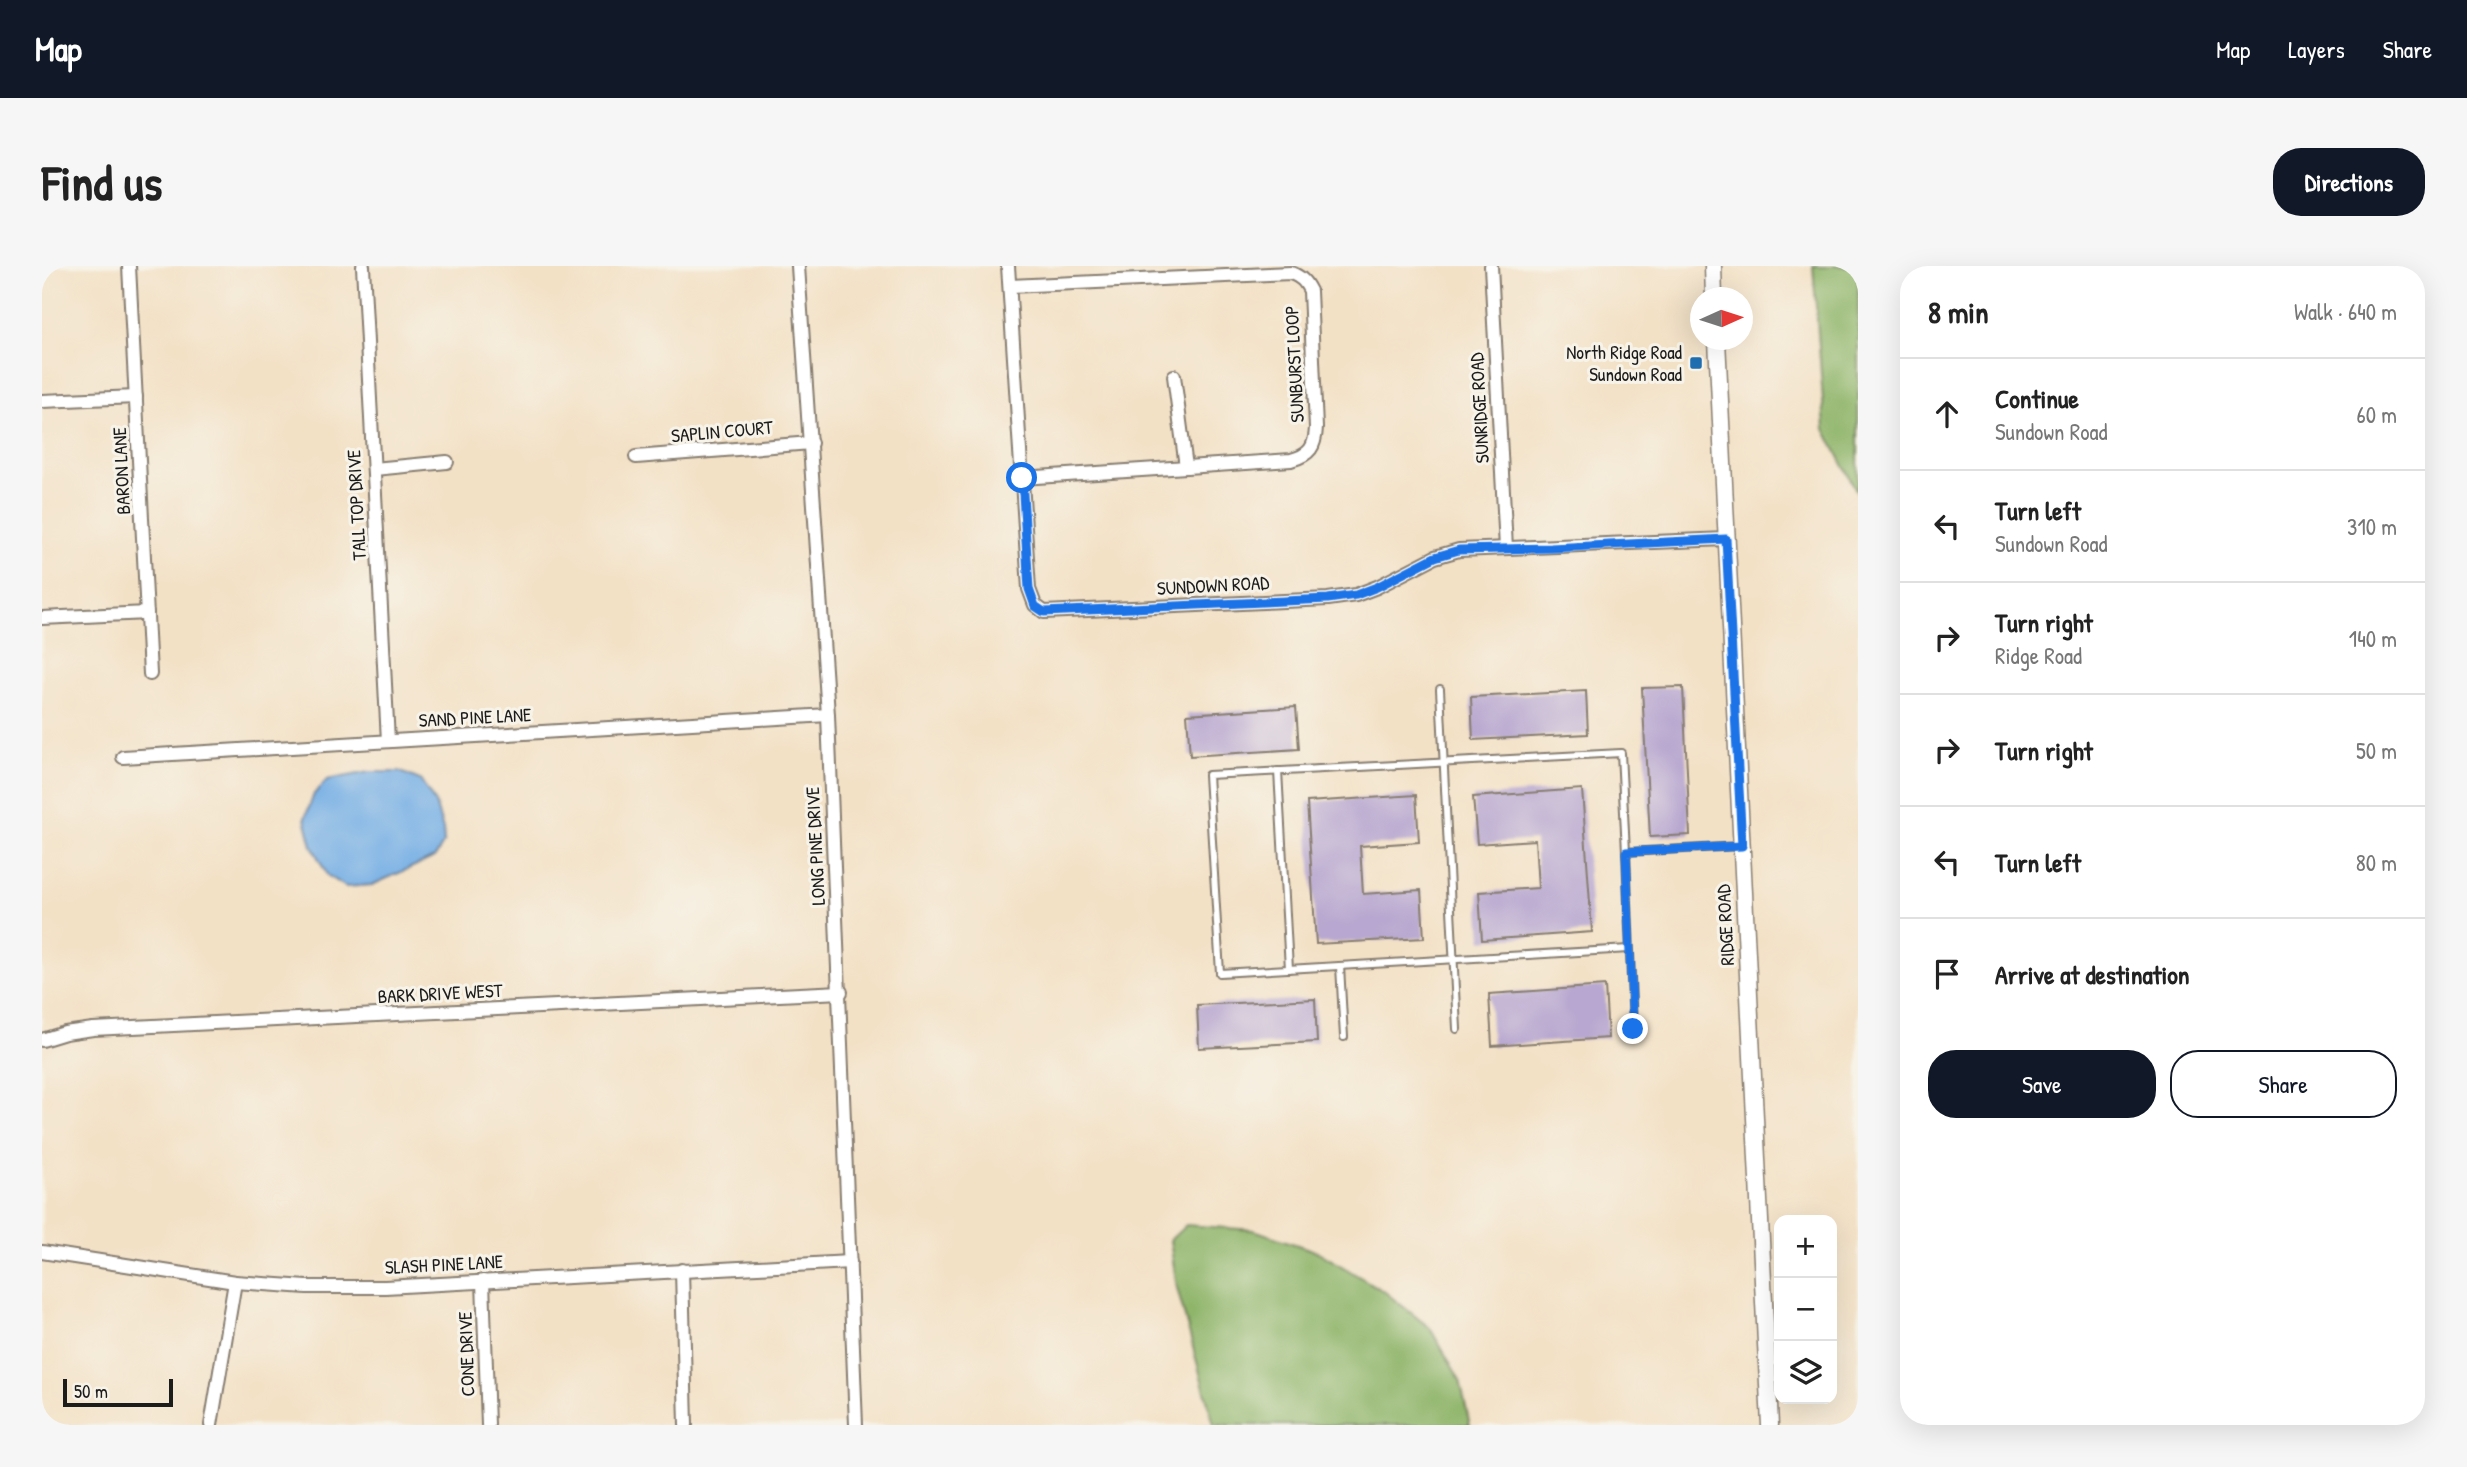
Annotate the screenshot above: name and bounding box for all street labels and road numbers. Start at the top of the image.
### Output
street label: SUNBURST LOOP [1278,305,1310,423]
street label: SUNRIDGE ROAD [1463,352,1495,464]
street label: SAPLIN COURT [670,414,775,448]
street label: BARON LANE [106,426,136,515]
street label: TALL TOP DRIVE [340,448,372,561]
street label: SUNDOWN ROAD [1156,569,1270,601]
street label: SAND PINE LANE [418,701,533,733]
street label: LONG PINE DRIVE [799,785,831,906]
street label: RIDGE ROAD [1710,884,1740,966]
street label: BARK DRIVE WEST [377,977,504,1009]
street label: SLASH PINE LANE [384,1248,504,1280]
street label: CONE DRIVE [452,1310,480,1397]

